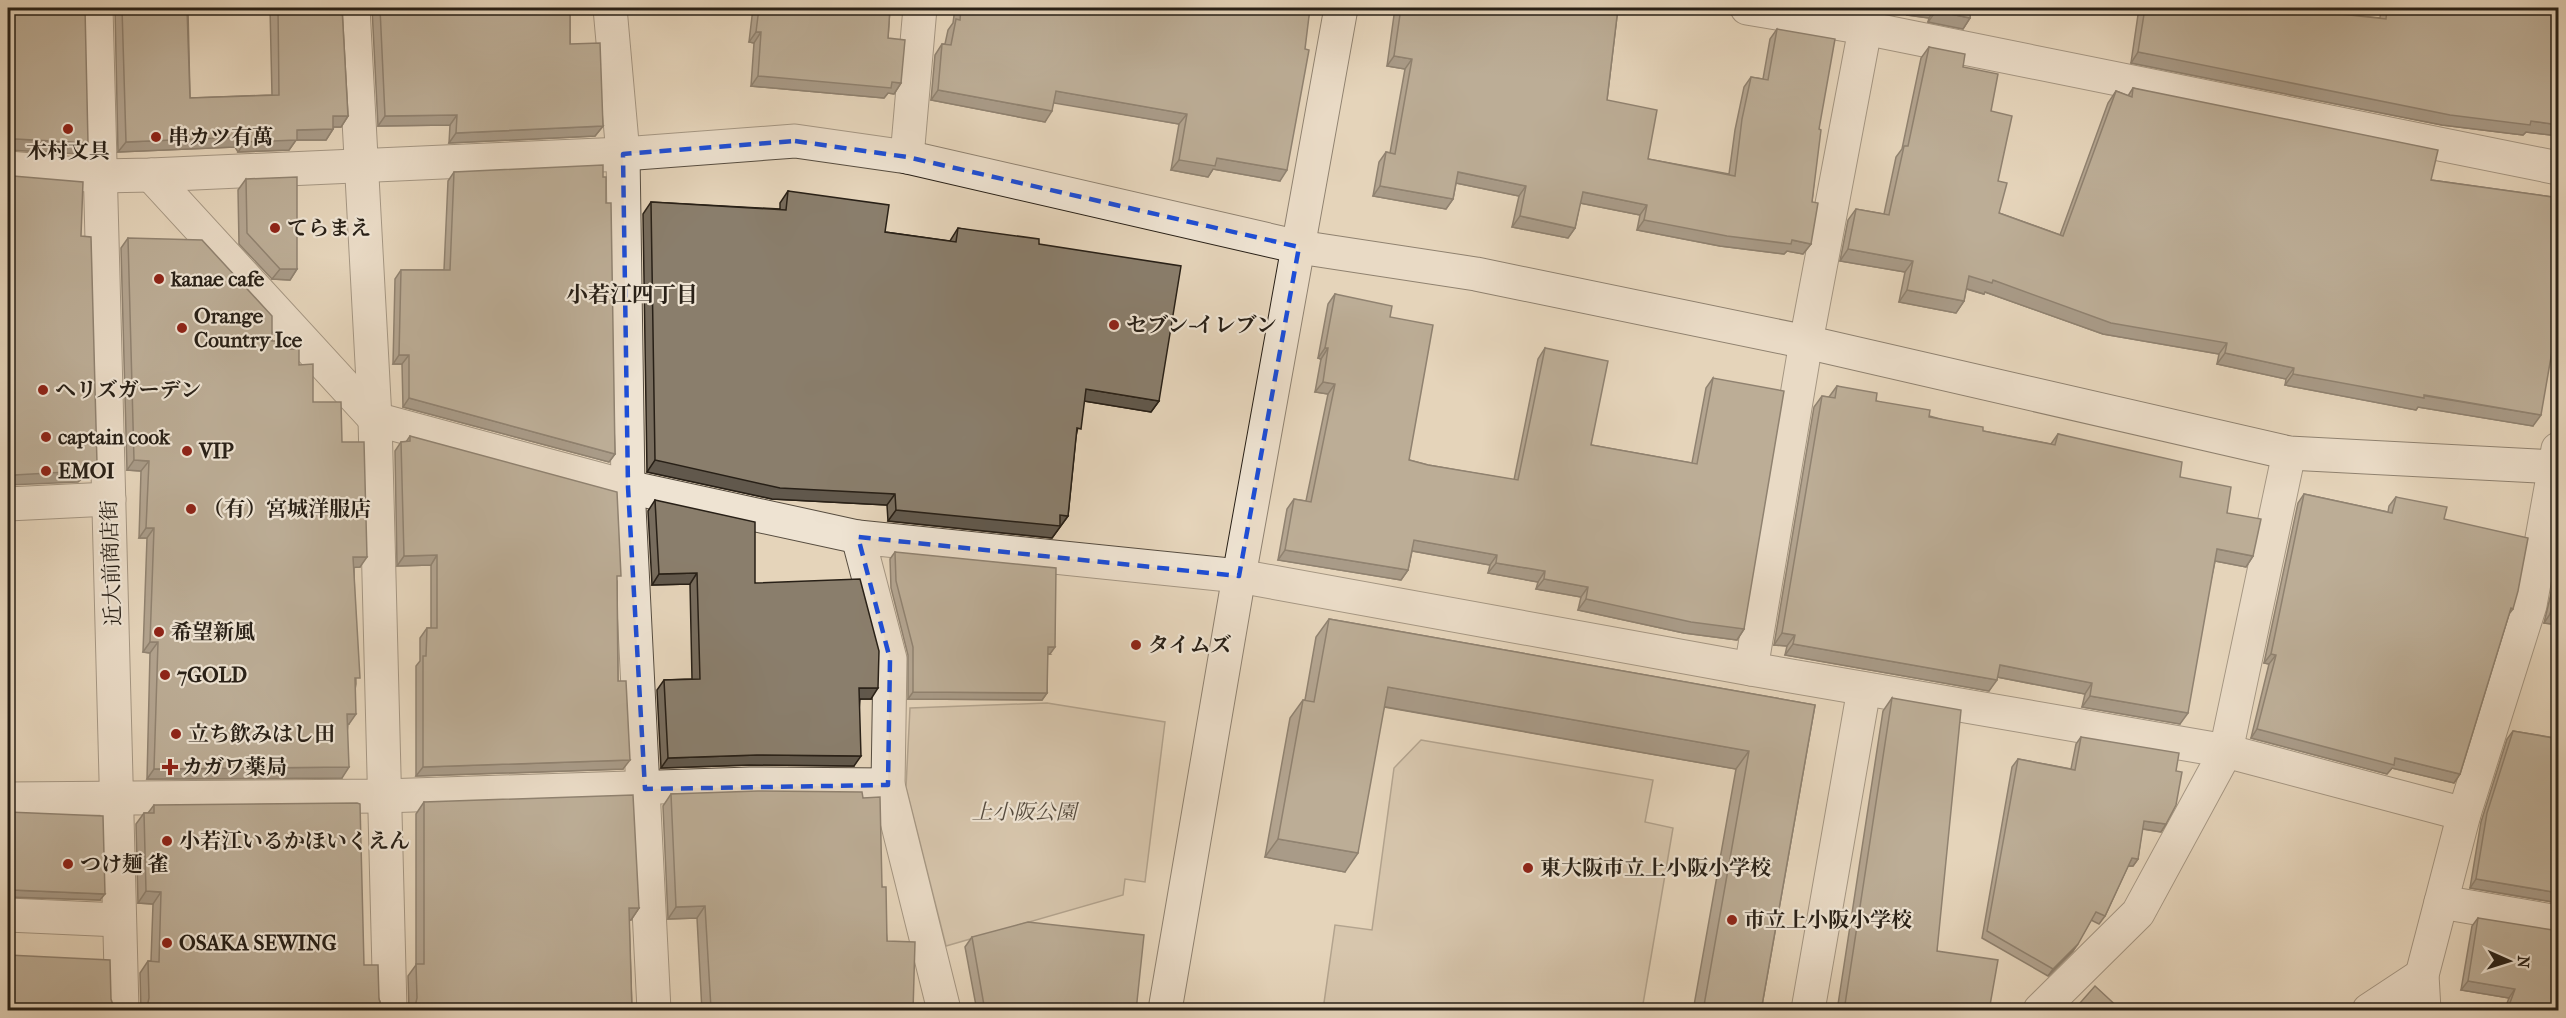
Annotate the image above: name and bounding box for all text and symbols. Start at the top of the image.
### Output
marker: 木村文具 [61,122,75,136]
place label: 串カツ有萬 [168,125,273,149]
marker: 串カツ有萬 [149,130,163,144]
place label: 木村文具 [26,139,110,163]
place label: てらまえ [287,216,371,240]
marker: てらまえ [268,221,282,235]
place label: kanae cafe [170,267,265,291]
marker: kanae cafe [152,272,166,286]
district label: 小若江四丁目 [566,282,698,308]
place label: Orange Country Ice [194,304,303,352]
place label: セブン-イレブン [1126,313,1277,337]
marker: セブン-イレブン [1107,318,1121,332]
marker: Orange Country Ice [175,321,189,335]
place label: ヘリズガーデン [55,378,201,402]
marker: ヘリズガーデン [36,383,50,397]
place label: captain cook [58,425,171,449]
marker: captain cook [39,430,53,444]
place label: VIP [198,439,234,463]
marker: VIP [180,444,194,458]
place label: EMOI [58,459,115,483]
marker: EMOI [39,464,53,478]
place label: （有）宮城洋服店 [203,497,371,521]
street label: 近大前商店街 [97,500,125,626]
marker: （有）宮城洋服店 [184,502,198,516]
place label: 希望新風 [171,620,255,644]
marker: 希望新風 [152,625,166,639]
place label: タイムズ [1148,633,1232,657]
marker: タイムズ [1129,638,1143,652]
place label: 7GOLD [176,663,247,687]
marker: 7GOLD [158,668,172,682]
place label: 立ち飲みはし田 [188,722,335,746]
marker: 立ち飲みはし田 [169,727,183,741]
place label: カガワ薬局 [182,755,287,779]
marker: カガワ薬局 [163,760,177,774]
park label: 上小阪公園 [972,800,1079,824]
place label: 小若江いるかほいくえん [179,829,410,853]
marker: 小若江いるかほいくえん [160,834,174,848]
place label: つけ麺 雀 [80,852,169,876]
place label: 東大阪市立上小阪小学校 [1540,856,1771,880]
marker: つけ麺 雀 [61,857,75,871]
marker: 東大阪市立上小阪小学校 [1521,861,1535,875]
place label: 市立上小阪小学校 [1744,908,1912,932]
marker: 市立上小阪小学校 [1725,913,1739,927]
place label: OSAKA SEWING [179,931,337,955]
north arrow [2479,931,2539,991]
marker: OSAKA SEWING [160,936,174,950]
text: N [2514,955,2533,969]

